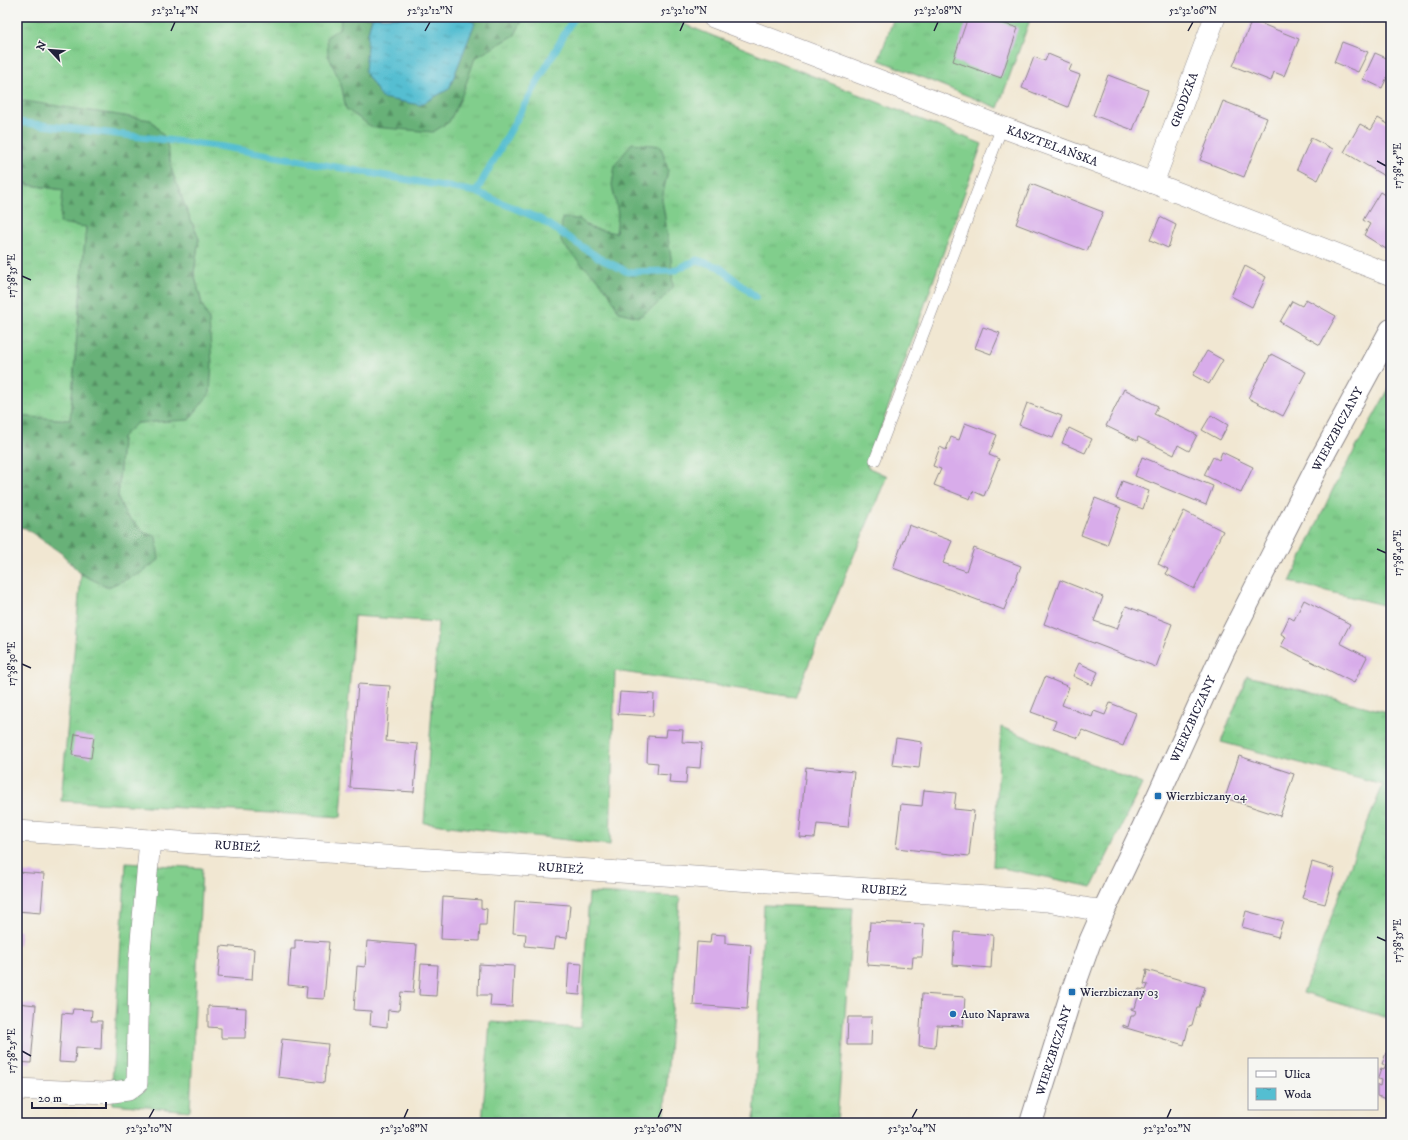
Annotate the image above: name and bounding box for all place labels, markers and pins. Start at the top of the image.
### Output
place label: Wierzbiczany 04 [1165,789,1248,804]
marker: Wierzbiczany 04 [1153,791,1163,801]
place label: Wierzbiczany 03 [1079,985,1158,1000]
marker: Wierzbiczany 03 [1067,987,1077,997]
place label: Auto Naprawa [961,1007,1031,1022]
marker: Auto Naprawa [948,1009,958,1019]

